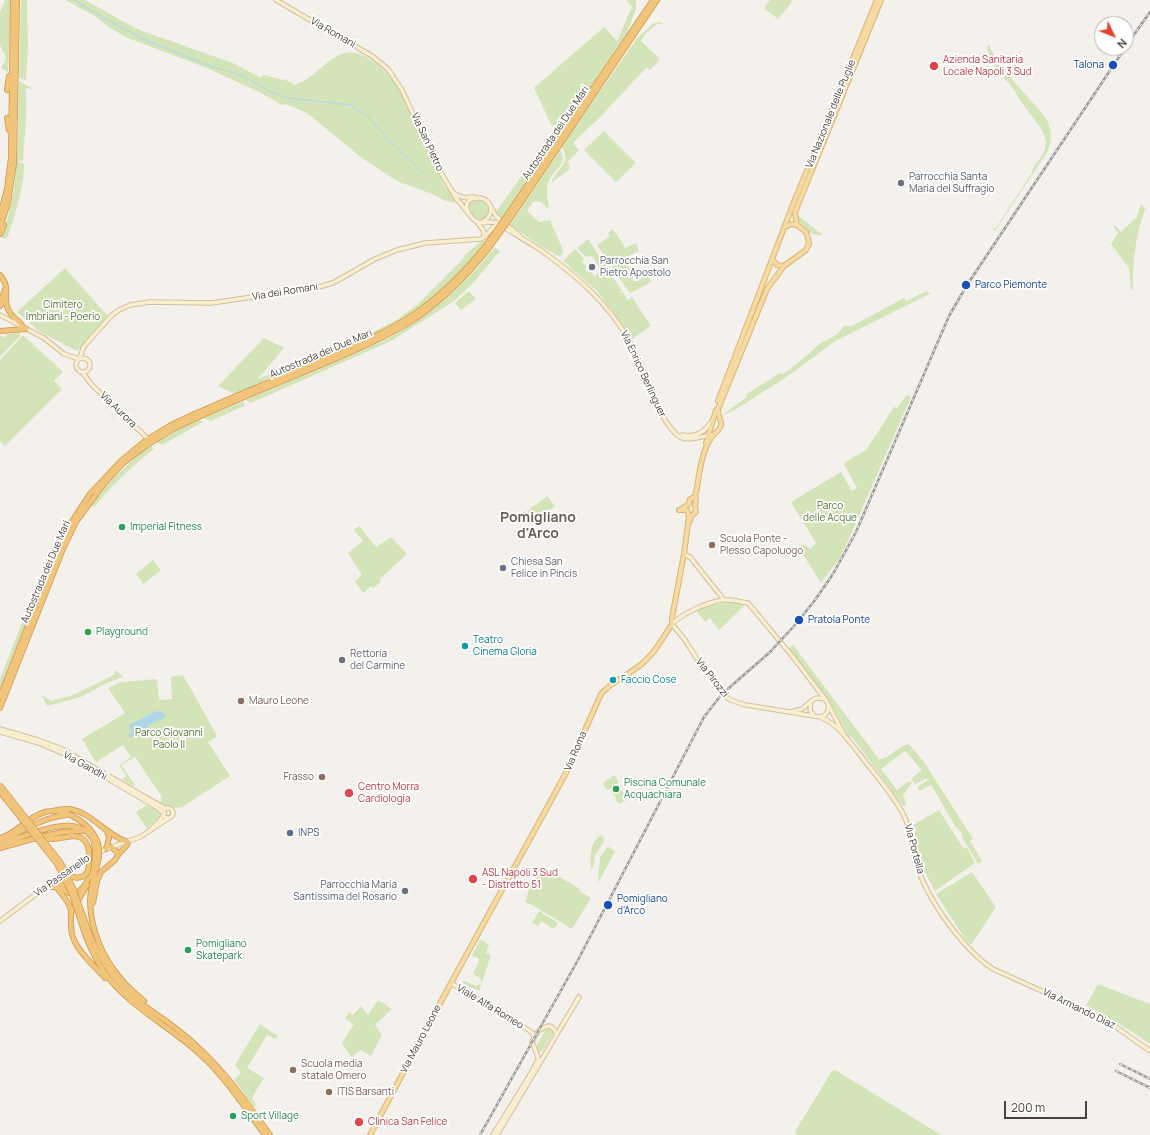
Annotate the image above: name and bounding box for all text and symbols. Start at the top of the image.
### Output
street label: Via Romani [308,15,358,51]
north arrow [1094,16,1134,56]
text: N [1114,36,1131,52]
place label: Azienda Sanitaria Locale Napoli 3 Sud [943,54,1032,78]
street label: Via Nazionale delle Puglie [804,58,858,170]
place label: Talona [1073,59,1104,71]
marker: Talona [1107,59,1119,71]
marker: Azienda Sanitaria Locale Napoli 3 Sud [928,60,940,72]
street label: Autostrada dei Due Mari [520,84,592,182]
street label: Via San Pietro [408,111,446,173]
place label: Parrocchia Santa Maria del Suffragio [909,171,994,194]
marker: Parrocchia Santa Maria del Suffragio [896,178,906,188]
place label: Parrocchia San Pietro Apostolo [600,255,671,278]
marker: Parrocchia San Pietro Apostolo [587,262,597,272]
marker: Parco Piemonte [960,279,972,291]
place label: Parco Piemonte [975,279,1047,291]
street label: Via dei Romani [251,281,319,303]
park label: Cimitero Imbriani - Poerio [26,299,100,322]
street label: Autostrada dei Due Mari [268,327,374,381]
street label: Via Enrico Berlinguer [618,329,668,419]
street label: Via Aurora [97,390,139,430]
park label: Parco delle Acque [803,500,857,524]
district label: Pomigliano d'Arco [500,510,576,542]
street label: Autostrada dei Due Mari [19,519,73,625]
place label: Imperial Fitness [130,521,202,533]
marker: Imperial Fitness [117,522,127,532]
place label: Scuola Ponte - Plesso Capoluogo [720,533,803,556]
marker: Scuola Ponte - Plesso Capoluogo [707,540,717,550]
place label: Chiesa San Felice in Pincis [511,556,577,580]
marker: Chiesa San Felice in Pincis [498,563,508,573]
marker: Pratola Ponte [793,614,805,626]
place label: Pratola Ponte [808,614,870,626]
place label: Playground [96,626,148,638]
marker: Playground [83,627,93,637]
place label: Teatro Cinema Gloria [473,634,537,658]
marker: Teatro Cinema Gloria [460,641,470,651]
place label: Rettoria del Carmine [350,648,405,672]
marker: Rettoria del Carmine [337,655,347,665]
street label: Via Pirozzi [693,656,731,700]
place label: Faccio Cose [621,674,677,686]
marker: Faccio Cose [608,675,618,685]
place label: Mauro Leone [249,695,309,707]
marker: Mauro Leone [236,696,246,706]
park label: Parco Giovanni Paolo II [135,727,203,750]
street label: Via Roma [562,729,590,773]
street label: Via Gandhi [61,749,109,783]
place label: Frasso [284,771,314,783]
marker: Frasso [317,772,327,782]
place label: Piscina Comunale Acquachiara [624,777,706,800]
place label: Centro Morra Cardiologia [358,781,419,804]
marker: Piscina Comunale Acquachiara [611,784,621,794]
marker: Centro Morra Cardiologia [343,787,355,799]
street label: Via Portella [902,823,926,875]
place label: INPS [298,827,319,839]
marker: INPS [285,828,295,838]
street label: Via Passariello [32,852,92,900]
place label: ASL Napoli 3 Sud - Distretto 51 [482,867,558,890]
marker: ASL Napoli 3 Sud - Distretto 51 [467,873,479,885]
place label: Parrocchia Maria Santissima del Rosario [293,879,397,902]
marker: Parrocchia Maria Santissima del Rosario [400,886,410,896]
place label: Pomigliano d’Arco [617,893,668,916]
marker: Pomigliano d’Arco [602,899,614,911]
place label: Pomigliano Skatepark [196,938,247,962]
marker: Pomigliano Skatepark [183,945,193,955]
street label: Viale Alfa Romeo [454,982,526,1032]
street label: Via Armando Diaz [1041,986,1117,1032]
street label: Via Mauro Leone [398,1003,444,1075]
place label: Scuola media statale Omero [301,1058,366,1082]
marker: Scuola media statale Omero [288,1065,298,1075]
place label: ITIS Barsanti [337,1086,394,1098]
marker: ITIS Barsanti [324,1087,334,1097]
scale bar [1006,1093,1089,1119]
text: 200 m [1011,1099,1045,1116]
place label: Sport Village [241,1110,299,1122]
marker: Sport Village [228,1111,238,1121]
marker: Clinica San Felice [353,1116,365,1128]
place label: Clinica San Felice [368,1116,447,1128]

